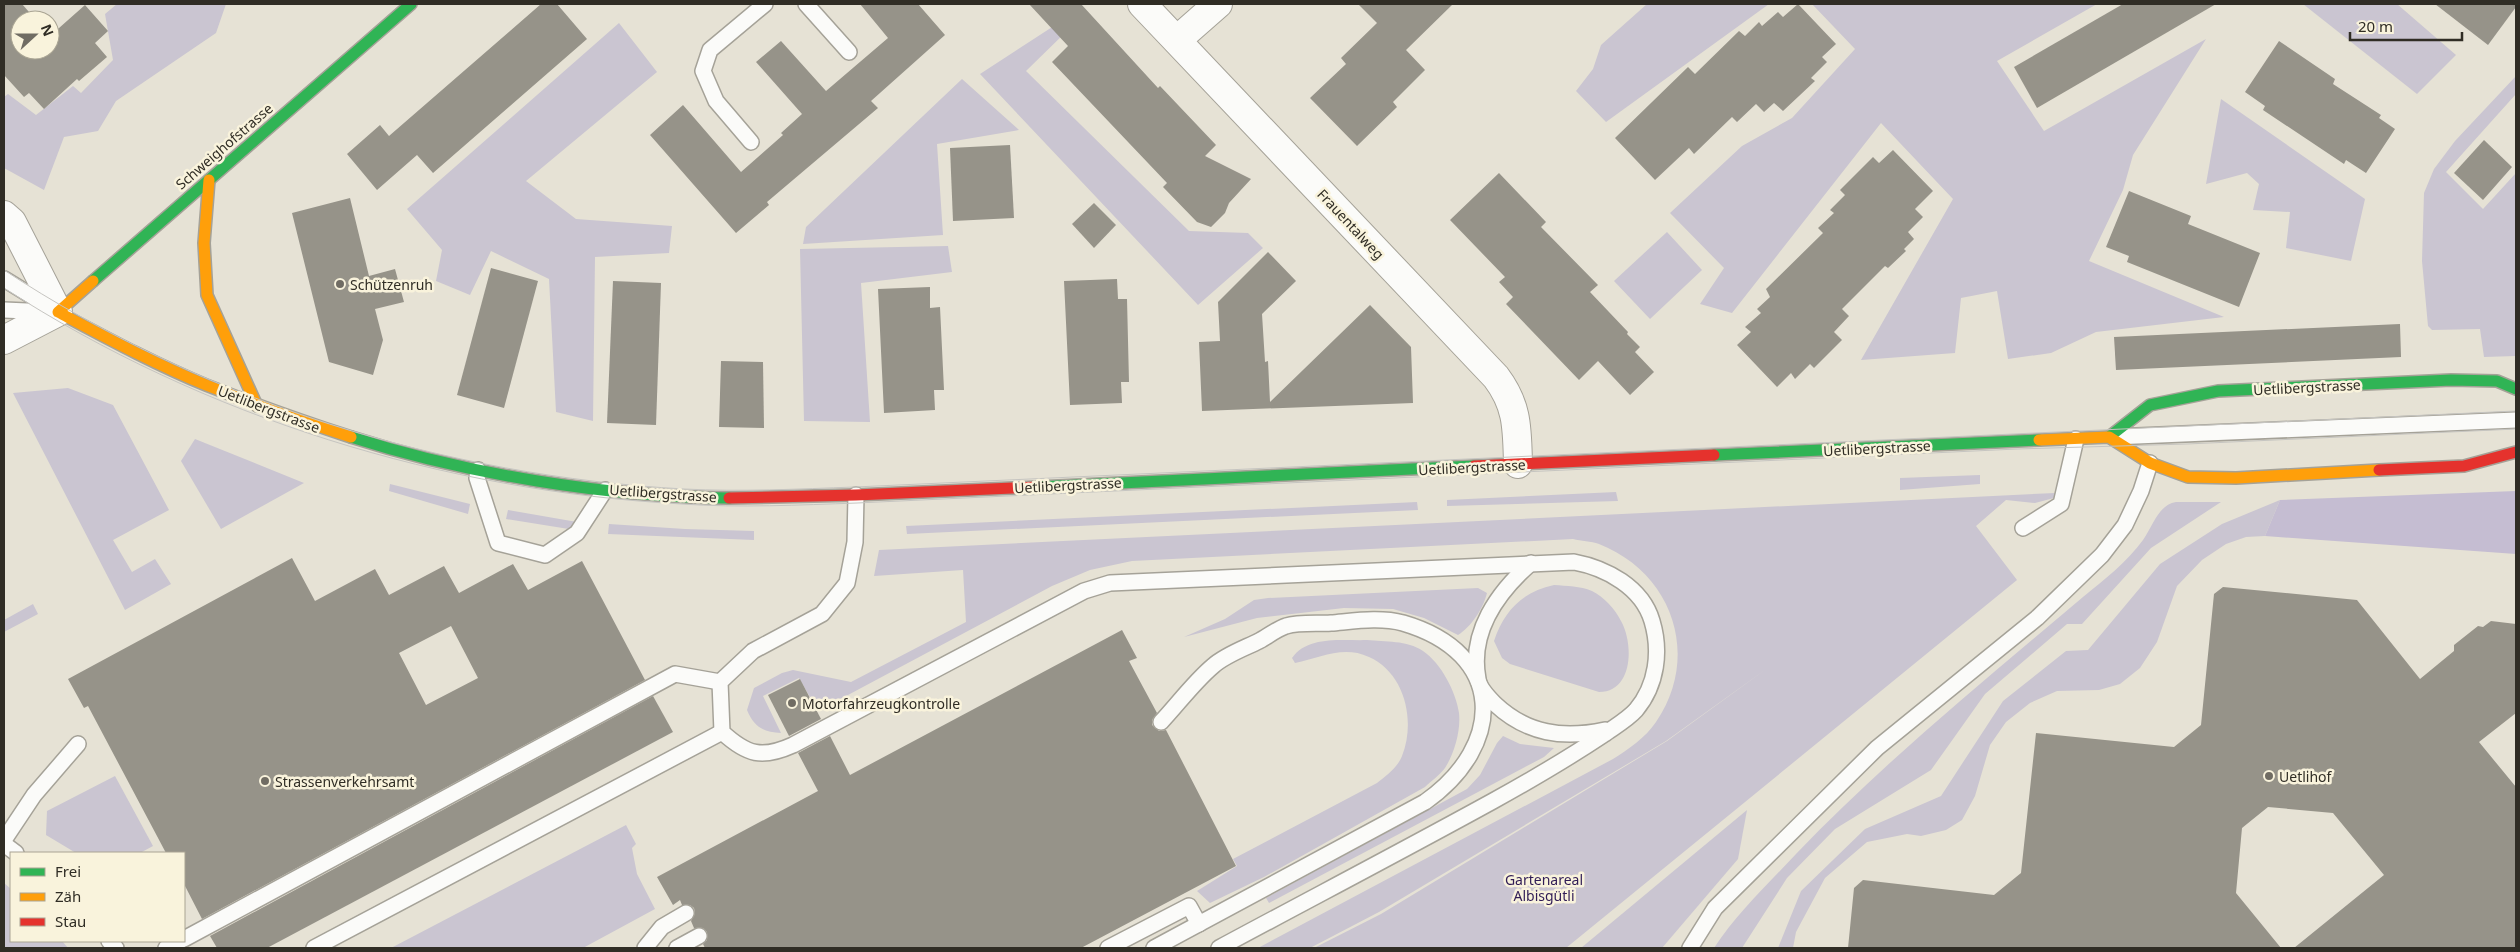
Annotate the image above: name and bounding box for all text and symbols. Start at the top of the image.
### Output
north arrow [10,10,60,60]
scale bar [2350,10,2462,42]
text: 20 m [2358,16,2393,36]
text: N [37,21,59,39]
street label: Schweighofstrasse [172,99,277,193]
street label: Frauentalweg [1313,185,1389,263]
place label: Schützenruh [350,275,433,294]
marker: Schützenruh [334,278,346,290]
street label: Uetlibergstrasse [2253,375,2361,399]
street label: Uetlibergstrasse [215,381,323,437]
street label: Uetlibergstrasse [1823,436,1931,460]
street label: Uetlibergstrasse [1418,455,1526,479]
street label: Uetlibergstrasse [1014,473,1122,497]
street label: Uetlibergstrasse [609,480,717,506]
place label: Motorfahrzeugkontrolle [802,694,960,713]
marker: Motorfahrzeugkontrolle [786,697,798,709]
place label: Uetlihof [2279,767,2333,786]
marker: Uetlihof [2263,770,2275,782]
place label: Strassenverkehrsamt [275,772,414,791]
marker: Strassenverkehrsamt [259,775,271,787]
legend [10,852,185,942]
text: Frei [55,861,81,881]
park label: Gartenareal Albisgütli [1505,870,1583,905]
text: Zäh [55,886,81,906]
text: Stau [55,911,86,931]

